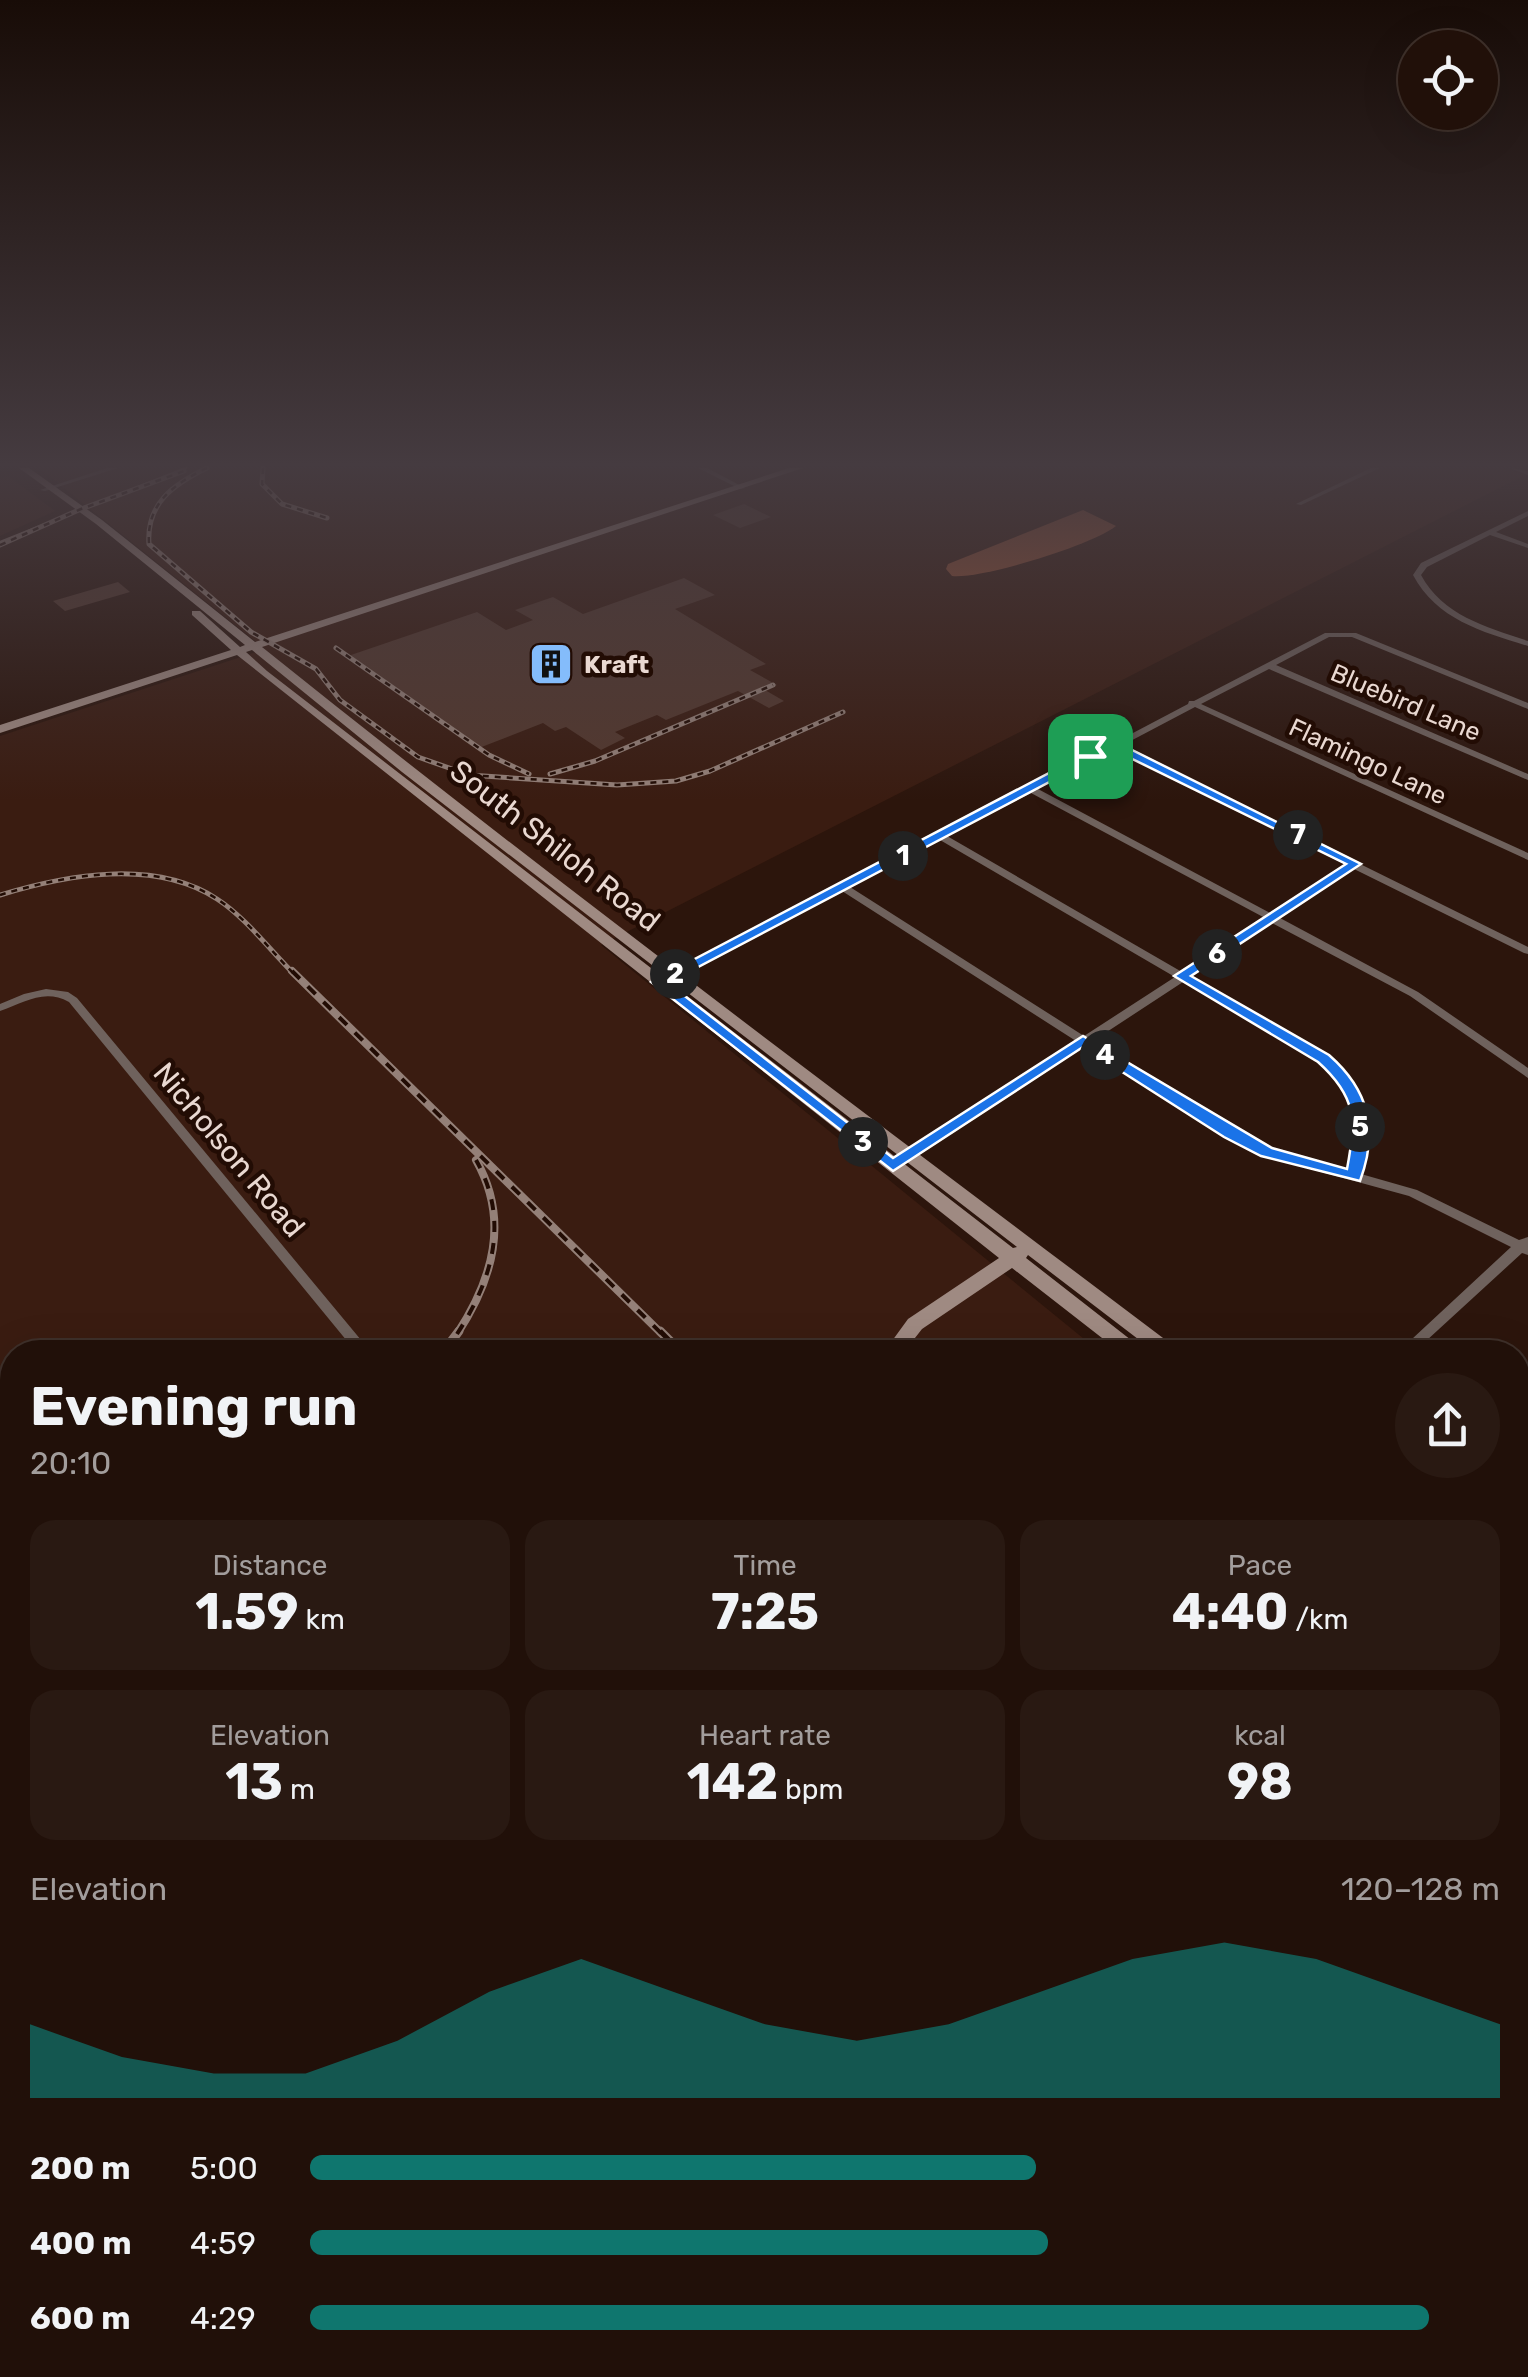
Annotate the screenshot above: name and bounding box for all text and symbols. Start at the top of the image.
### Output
map controls [1398,30,1498,130]
button: locate [1398,30,1498,130]
building icon: Kraft [528,641,574,687]
place label: Kraft [584,650,649,679]
street label: Bluebird Lane [1326,658,1485,747]
street label: Flamingo Lane [1284,712,1451,811]
pin [1048,714,1133,799]
icon: arrive [1063,729,1118,784]
street label: South Shiloh Road [443,753,667,939]
pin: 7 [1273,810,1323,860]
text: 7 [1290,818,1306,851]
pin: 1 [878,831,928,881]
text: 1 [896,839,910,872]
pin: 6 [1192,929,1242,979]
text: 6 [1208,937,1226,970]
pin: 2 [650,949,700,999]
text: 2 [666,957,684,990]
pin: 4 [1080,1030,1130,1080]
text: 4 [1095,1038,1115,1071]
street label: Nicholson Road [146,1055,312,1245]
pin: 5 [1335,1102,1385,1152]
text: 5 [1351,1110,1369,1143]
pin: 3 [838,1117,888,1167]
text: 3 [854,1125,872,1158]
button: share [1395,1373,1500,1478]
text: Evening run [30,1374,358,1439]
text: 20:10 [30,1444,111,1482]
text: Distance [213,1549,327,1582]
text: Time [733,1549,797,1582]
text: Pace [1228,1549,1292,1582]
text: 1.59 [195,1582,299,1642]
text: 7:25 [711,1582,819,1642]
text: 4:40 [1172,1582,1289,1642]
text: km [299,1603,345,1636]
text: /km [1289,1603,1348,1636]
text: Elevation [210,1719,330,1752]
text: Heart rate [699,1719,831,1752]
text: kcal [1234,1719,1286,1752]
text: 13 [225,1752,283,1812]
text: 142 [687,1752,778,1812]
text: 98 [1227,1752,1293,1812]
text: m [283,1773,315,1806]
text: bpm [778,1773,843,1806]
text: Elevation [30,1870,167,1908]
text: 120–128 m [1341,1870,1500,1908]
text: 200 m [30,2149,130,2187]
text: 5:00 [190,2149,258,2187]
text: 400 m [30,2224,132,2262]
text: 4:59 [190,2224,256,2262]
text: 600 m [30,2299,130,2337]
text: 4:29 [190,2299,256,2337]

